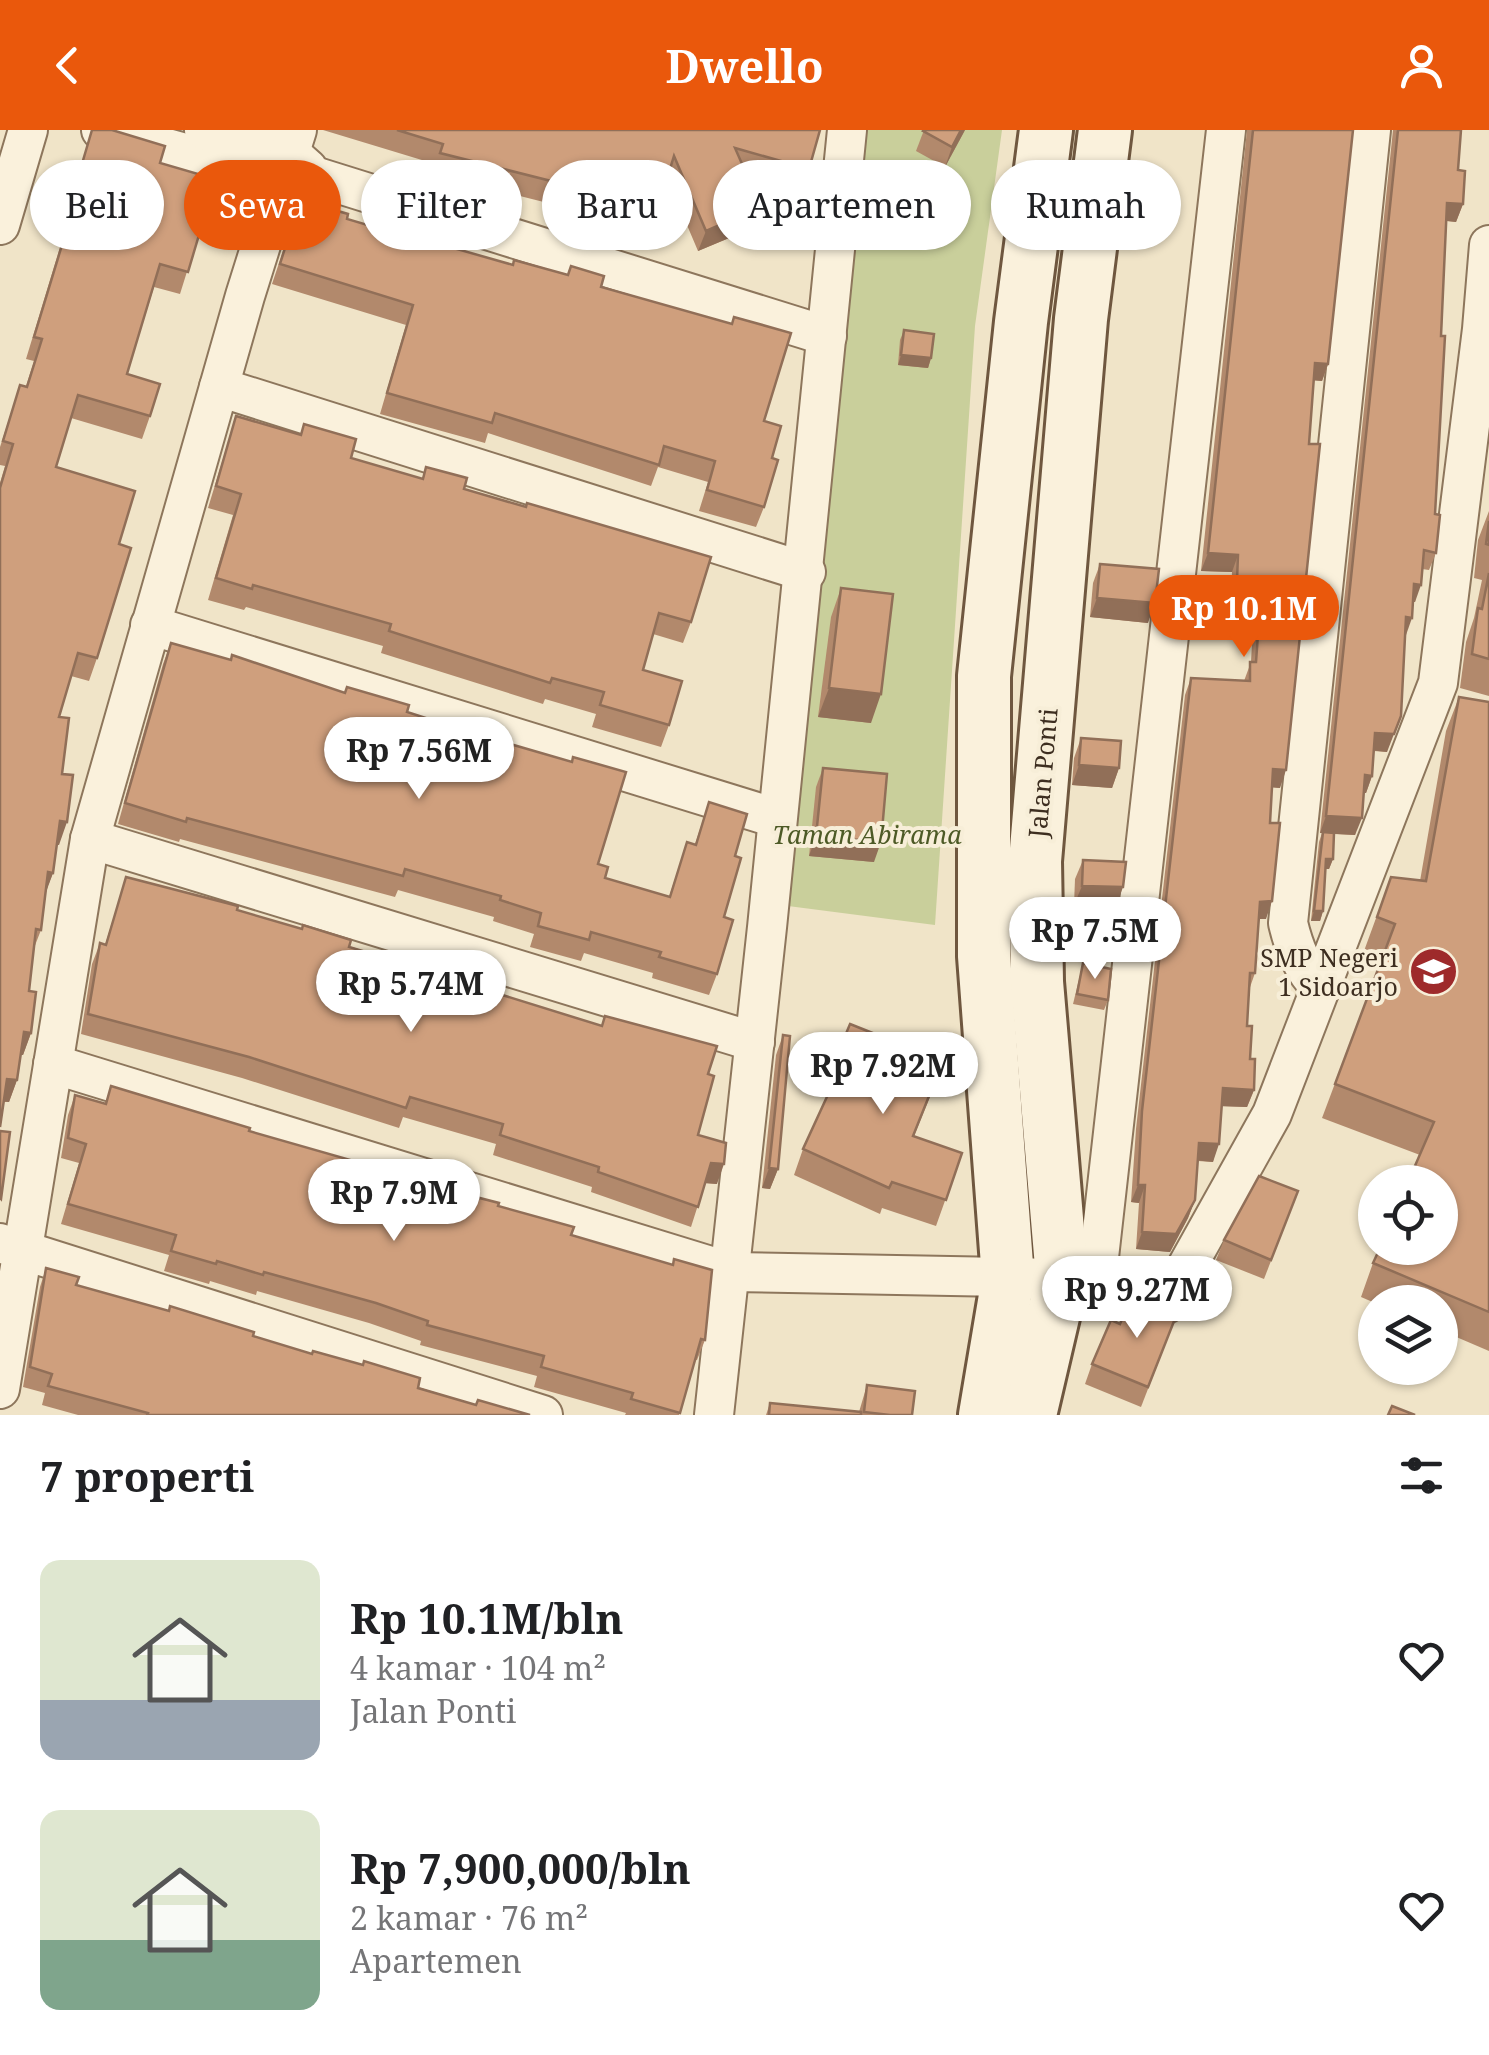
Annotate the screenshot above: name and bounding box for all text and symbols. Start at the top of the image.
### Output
text: Dwello [665,35,824,96]
icon: back [40,38,95,93]
icon: person [1394,38,1449,93]
chip: Beli [30,160,164,250]
chip: Sewa [184,160,341,250]
chip: Filter [361,160,522,250]
chip: Baru [542,160,693,250]
chip: Apartemen [713,160,971,250]
chip: Rumah [991,160,1181,250]
pin: Rp 10.1M [1141,575,1347,660]
text: Rp 10.1M [1171,586,1317,629]
street label: Jalan Ponti [1019,707,1065,840]
pin: Rp 7.56M [316,717,522,802]
text: Rp 7.56M [346,728,492,771]
park label: Taman Abirama [772,817,962,851]
pin: Rp 7.5M [1003,897,1187,982]
text: Rp 7.5M [1031,908,1159,951]
place label: SMP Negeri 1 Sidoarjo [1260,940,1398,1003]
school or university icon: SMP Negeri 1 Sidoarjo [1407,946,1459,998]
pin: Rp 5.74M [308,950,514,1035]
text: Rp 5.74M [338,961,484,1004]
pin: Rp 7.92M [780,1032,986,1117]
text: Rp 7.92M [810,1043,956,1086]
pin: Rp 7.9M [302,1159,486,1244]
map controls [1358,1165,1458,1385]
button: locate [1358,1165,1458,1265]
text: Rp 7.9M [330,1170,458,1213]
pin: Rp 9.27M [1034,1256,1240,1341]
text: Rp 9.27M [1064,1267,1210,1310]
button: layers [1358,1285,1458,1385]
text: 7 properti [40,1447,254,1504]
icon: filters [1394,1448,1449,1503]
text: Rp 10.1M/bln [350,1589,624,1646]
icon: home [120,1600,240,1720]
icon: heart [1394,1633,1449,1688]
text: 4 kamar · 104 m² [350,1646,606,1689]
text: Jalan Ponti [350,1689,516,1732]
text: Rp 7,900,000/bln [350,1839,691,1896]
icon: home [120,1850,240,1970]
icon: heart [1394,1883,1449,1938]
text: 2 kamar · 76 m² [350,1896,588,1939]
text: Apartemen [350,1939,522,1982]

